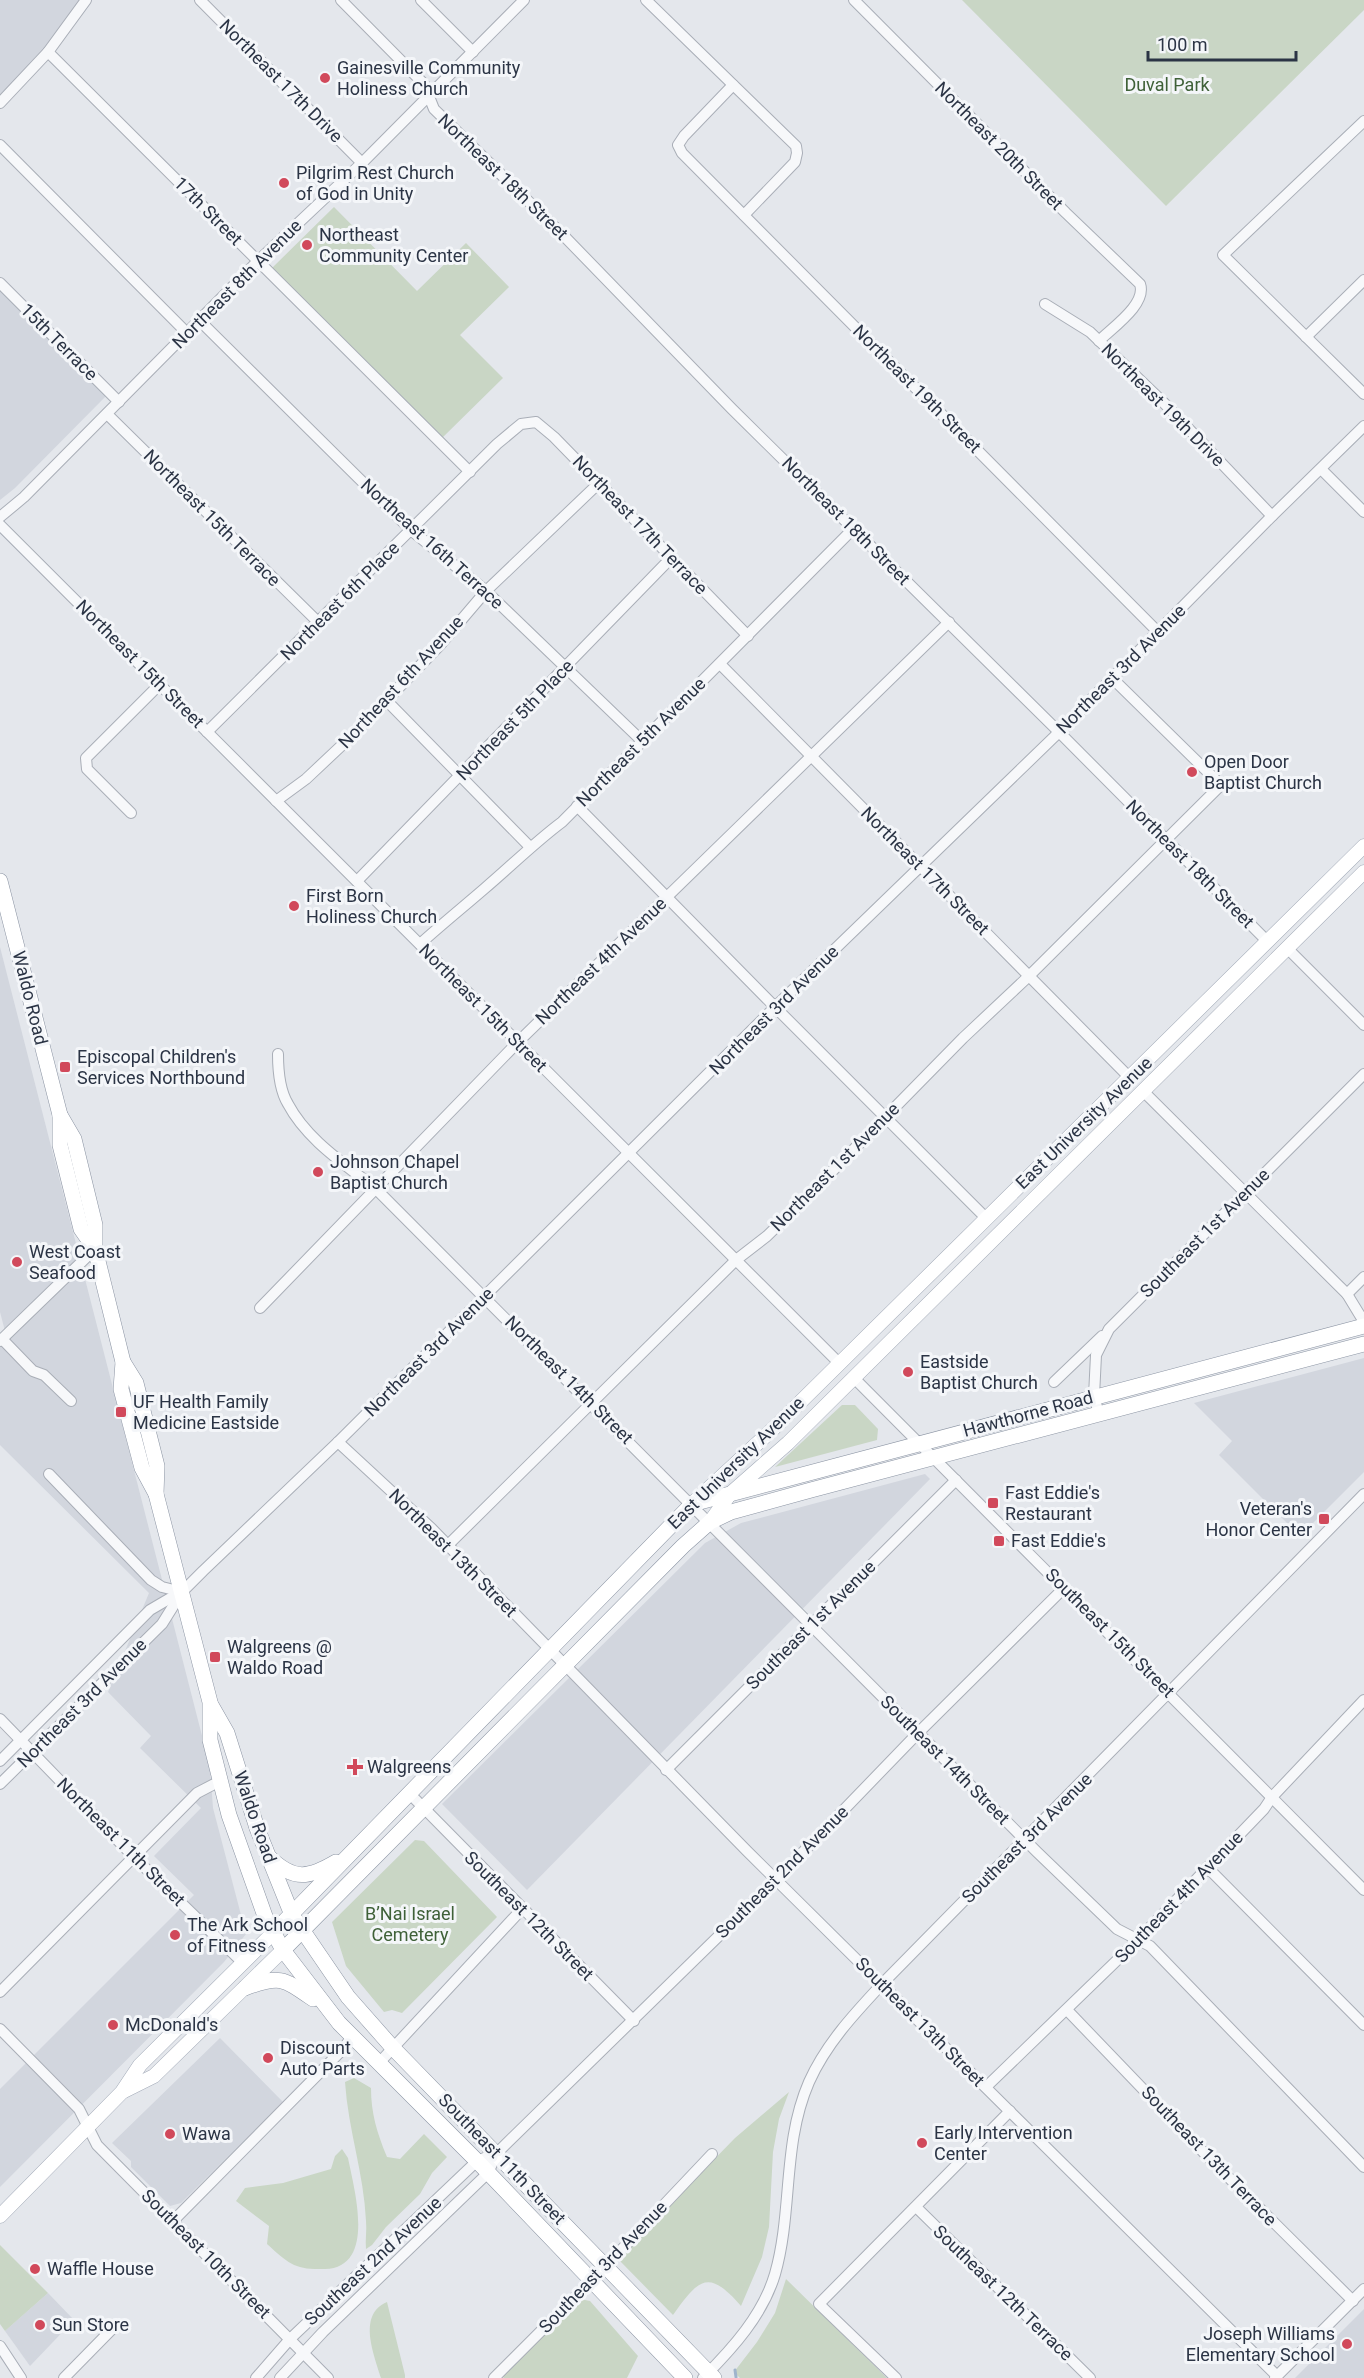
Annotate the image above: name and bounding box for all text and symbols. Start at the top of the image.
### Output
street label: Northeast 17th Drive [215,15,347,147]
scale bar [1148,24,1296,62]
text: 100 m [1157,34,1208,55]
place label: Gainesville Community Holiness Church [337,57,521,99]
marker: Gainesville Community Holiness Church [318,71,332,85]
park label: Duval Park [1124,74,1210,95]
street label: Northeast 20th Street [931,77,1068,214]
street label: Northeast 18th Street [434,109,573,244]
place label: Pilgrim Rest Church of God in Unity [296,162,454,204]
street label: 17th Street [170,172,247,249]
marker: Pilgrim Rest Church of God in Unity [277,176,291,190]
street label: Northeast 8th Avenue [168,215,305,352]
place label: Northeast Community Center [319,224,468,266]
marker: Northeast Community Center [300,238,314,252]
street label: 15th Terrace [17,299,102,384]
street label: Northeast 19th Street [849,320,986,457]
street label: Northeast 19th Drive [1097,339,1229,471]
street label: Northeast 15th Terrace [140,445,285,590]
street label: Northeast 17th Terrace [569,451,712,598]
street label: Northeast 18th Street [778,452,915,589]
street label: Northeast 16th Terrace [357,474,508,613]
street label: Northeast 6th Place [276,537,403,664]
street label: Northeast 15th Street [72,595,209,732]
street label: Northeast 3rd Avenue [1052,600,1190,738]
street label: Northeast 6th Avenue [334,611,468,752]
street label: Northeast 5th Place [452,655,578,784]
street label: Northeast 5th Avenue [572,673,709,810]
place label: Open Door Baptist Church [1204,751,1322,793]
marker: Open Door Baptist Church [1185,765,1199,779]
street label: Northeast 18th Street [1122,795,1259,932]
street label: Northeast 17th Street [857,802,994,939]
place label: First Born Holiness Church [306,885,437,927]
street label: Northeast 4th Avenue [531,893,670,1029]
marker: First Born Holiness Church [287,899,301,913]
street label: Northeast 15th Street [415,939,552,1076]
street label: Northeast 3rd Avenue [705,941,843,1079]
street label: Waldo Road [9,949,52,1047]
place label: Episcopal Children's Services Northbound [77,1046,245,1088]
street label: East University Avenue [1011,1052,1156,1193]
marker: Episcopal Children's Services Northbound [58,1060,72,1074]
street label: Northeast 1st Avenue [766,1098,903,1235]
place label: Johnson Chapel Baptist Church [330,1151,459,1193]
street label: Southeast 1st Avenue [1136,1164,1274,1302]
marker: Johnson Chapel Baptist Church [311,1165,325,1179]
place label: West Coast Seafood [29,1241,121,1283]
marker: West Coast Seafood [10,1255,24,1269]
street label: Northeast 3rd Avenue [360,1283,498,1421]
street label: Northeast 14th Street [501,1311,638,1448]
place label: Eastside Baptist Church [920,1351,1038,1393]
marker: Eastside Baptist Church [901,1365,915,1379]
street label: Hawthorne Road [961,1386,1095,1441]
place label: UF Health Family Medicine Eastside [133,1391,279,1433]
street label: East University Avenue [663,1392,808,1533]
marker: UF Health Family Medicine Eastside [114,1405,128,1419]
place label: Fast Eddie's Restaurant [1005,1482,1100,1524]
street label: Northeast 13th Street [385,1484,522,1621]
marker: Fast Eddie's Restaurant [986,1496,1000,1510]
place label: Veteran's Honor Center [1205,1498,1312,1540]
marker: Veteran's Honor Center [1317,1512,1331,1526]
place label: Fast Eddie's [1011,1530,1106,1551]
marker: Fast Eddie's [992,1534,1006,1548]
street label: Southeast 1st Avenue [742,1556,880,1694]
street label: Southeast 15th Street [1042,1564,1179,1702]
street label: Northeast 3rd Avenue [13,1634,151,1772]
place label: Walgreens @ Waldo Road [227,1636,332,1678]
marker: Walgreens @ Waldo Road [208,1650,222,1664]
street label: Southeast 14th Street [877,1691,1014,1829]
place label: Walgreens [367,1756,451,1777]
marker: Walgreens [348,1760,362,1774]
street label: Waldo Road [230,1768,281,1866]
street label: Southeast 3rd Avenue [957,1768,1096,1907]
street label: Northeast 11th Street [53,1773,190,1910]
street label: Southeast 2nd Avenue [711,1801,852,1942]
street label: Southeast 4th Avenue [1110,1826,1247,1967]
street label: Southeast 12th Street [461,1847,598,1985]
park label: B’Nai Israel Cemetery [365,1903,455,1945]
place label: The Ark School of Fitness [187,1914,308,1956]
marker: The Ark School of Fitness [168,1928,182,1942]
street label: Southeast 13th Street [852,1953,989,2091]
place label: McDonald's [125,2014,218,2035]
marker: McDonald's [106,2018,120,2032]
place label: Discount Auto Parts [280,2037,365,2079]
marker: Discount Auto Parts [261,2051,275,2065]
street label: Southeast 13th Terrace [1137,2082,1281,2230]
street label: Southeast 11th Street [434,2089,570,2228]
place label: Early Intervention Center [934,2122,1073,2164]
place label: Wawa [182,2123,231,2144]
marker: Wawa [163,2127,177,2141]
marker: Early Intervention Center [915,2136,929,2150]
street label: Southeast 10th Street [138,2185,275,2323]
street label: Southeast 2nd Avenue [300,2192,445,2329]
street label: Southeast 3rd Avenue [534,2196,671,2337]
street label: Southeast 12th Terrace [929,2221,1077,2365]
place label: Waffle House [47,2258,154,2279]
marker: Waffle House [28,2262,42,2276]
place label: Sun Store [52,2314,129,2335]
marker: Sun Store [33,2318,47,2332]
place label: Joseph Williams Elementary School [1186,2323,1335,2365]
marker: Joseph Williams Elementary School [1340,2337,1354,2351]

